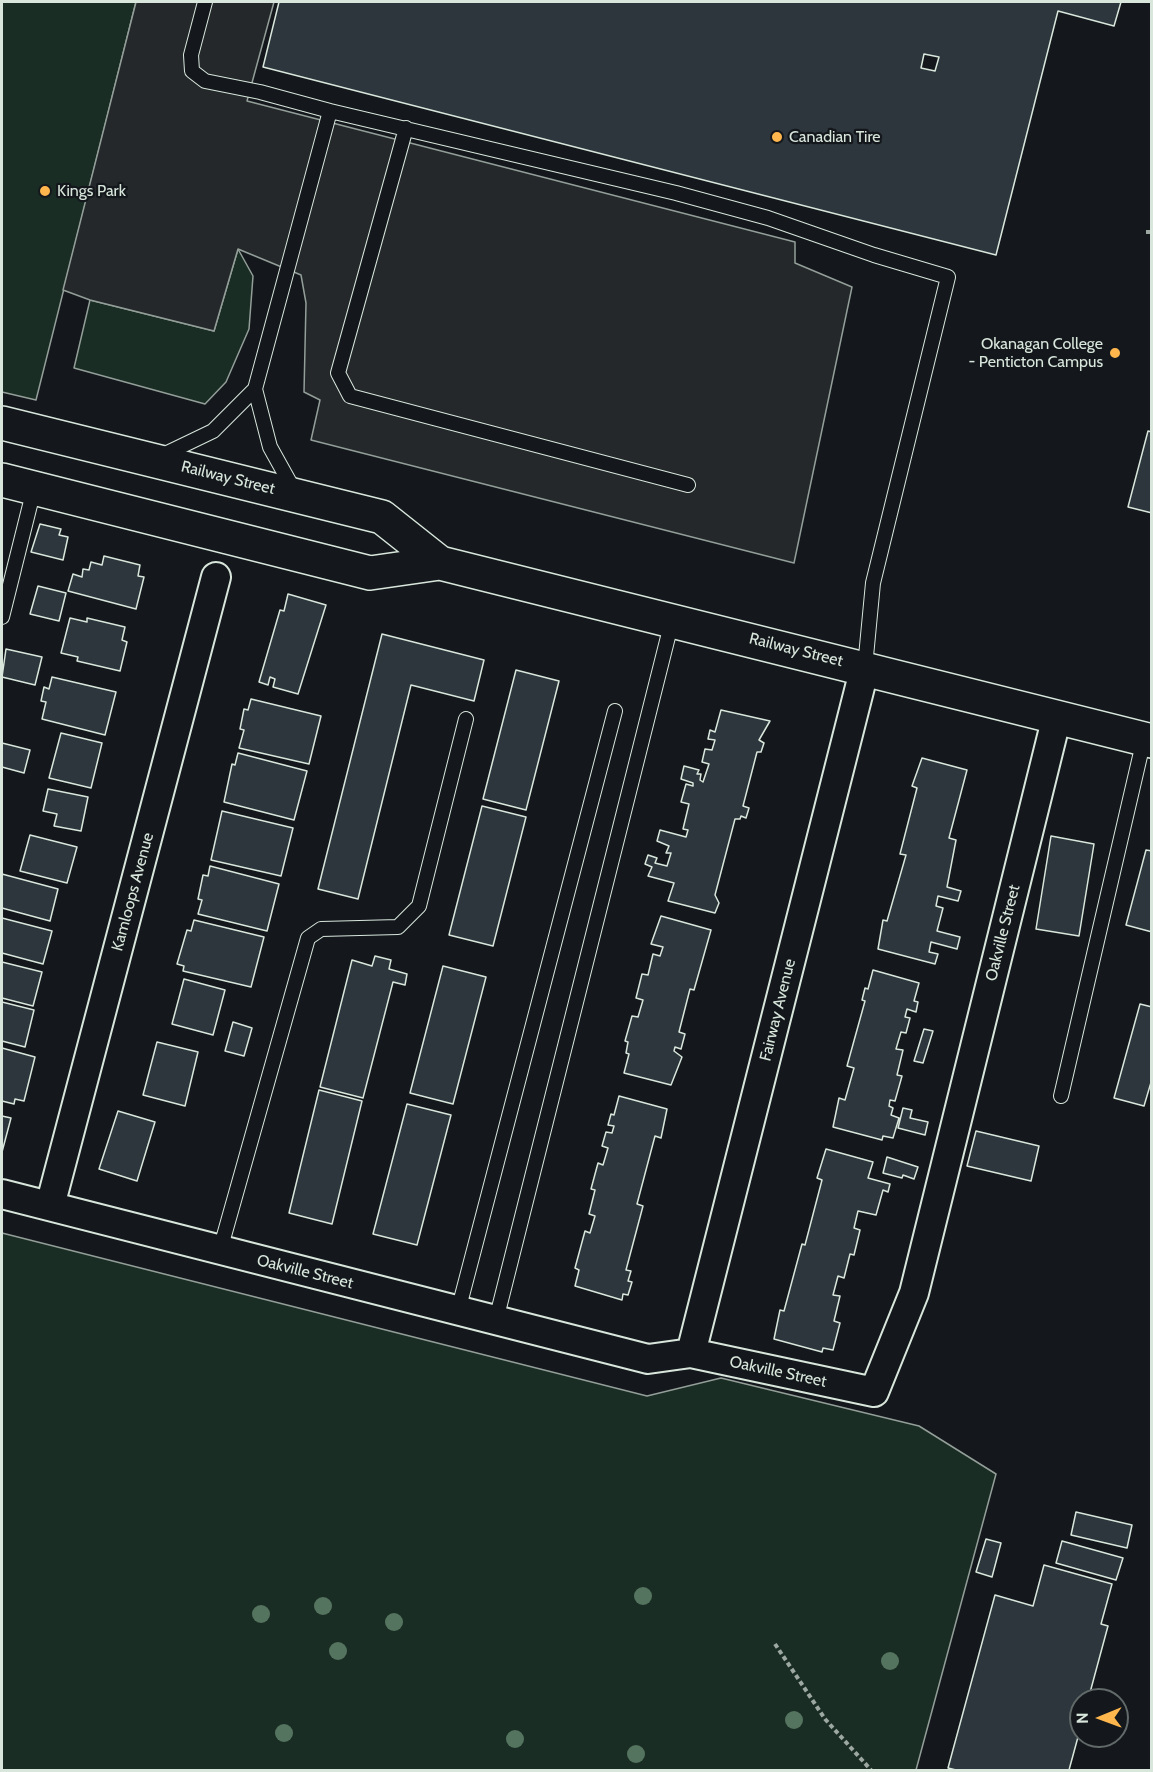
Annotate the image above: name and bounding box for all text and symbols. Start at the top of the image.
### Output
place label: Canadian Tire [789,127,880,147]
marker: Canadian Tire [770,130,784,144]
place label: Kings Park [57,181,126,201]
marker: Kings Park [38,184,52,198]
place label: Okanagan College - Penticton Campus [968,334,1103,372]
marker: Okanagan College - Penticton Campus [1108,346,1122,360]
street label: Railway Street [179,457,277,499]
street label: Railway Street [747,629,845,671]
street label: Kamloops Avenue [108,831,158,953]
street label: Oakville Street [982,883,1024,983]
street label: Fairway Avenue [756,957,800,1063]
street label: Oakville Street [255,1251,355,1293]
street label: Oakville Street [728,1352,828,1392]
north arrow [1069,1688,1129,1748]
text: N [1073,1712,1092,1724]

